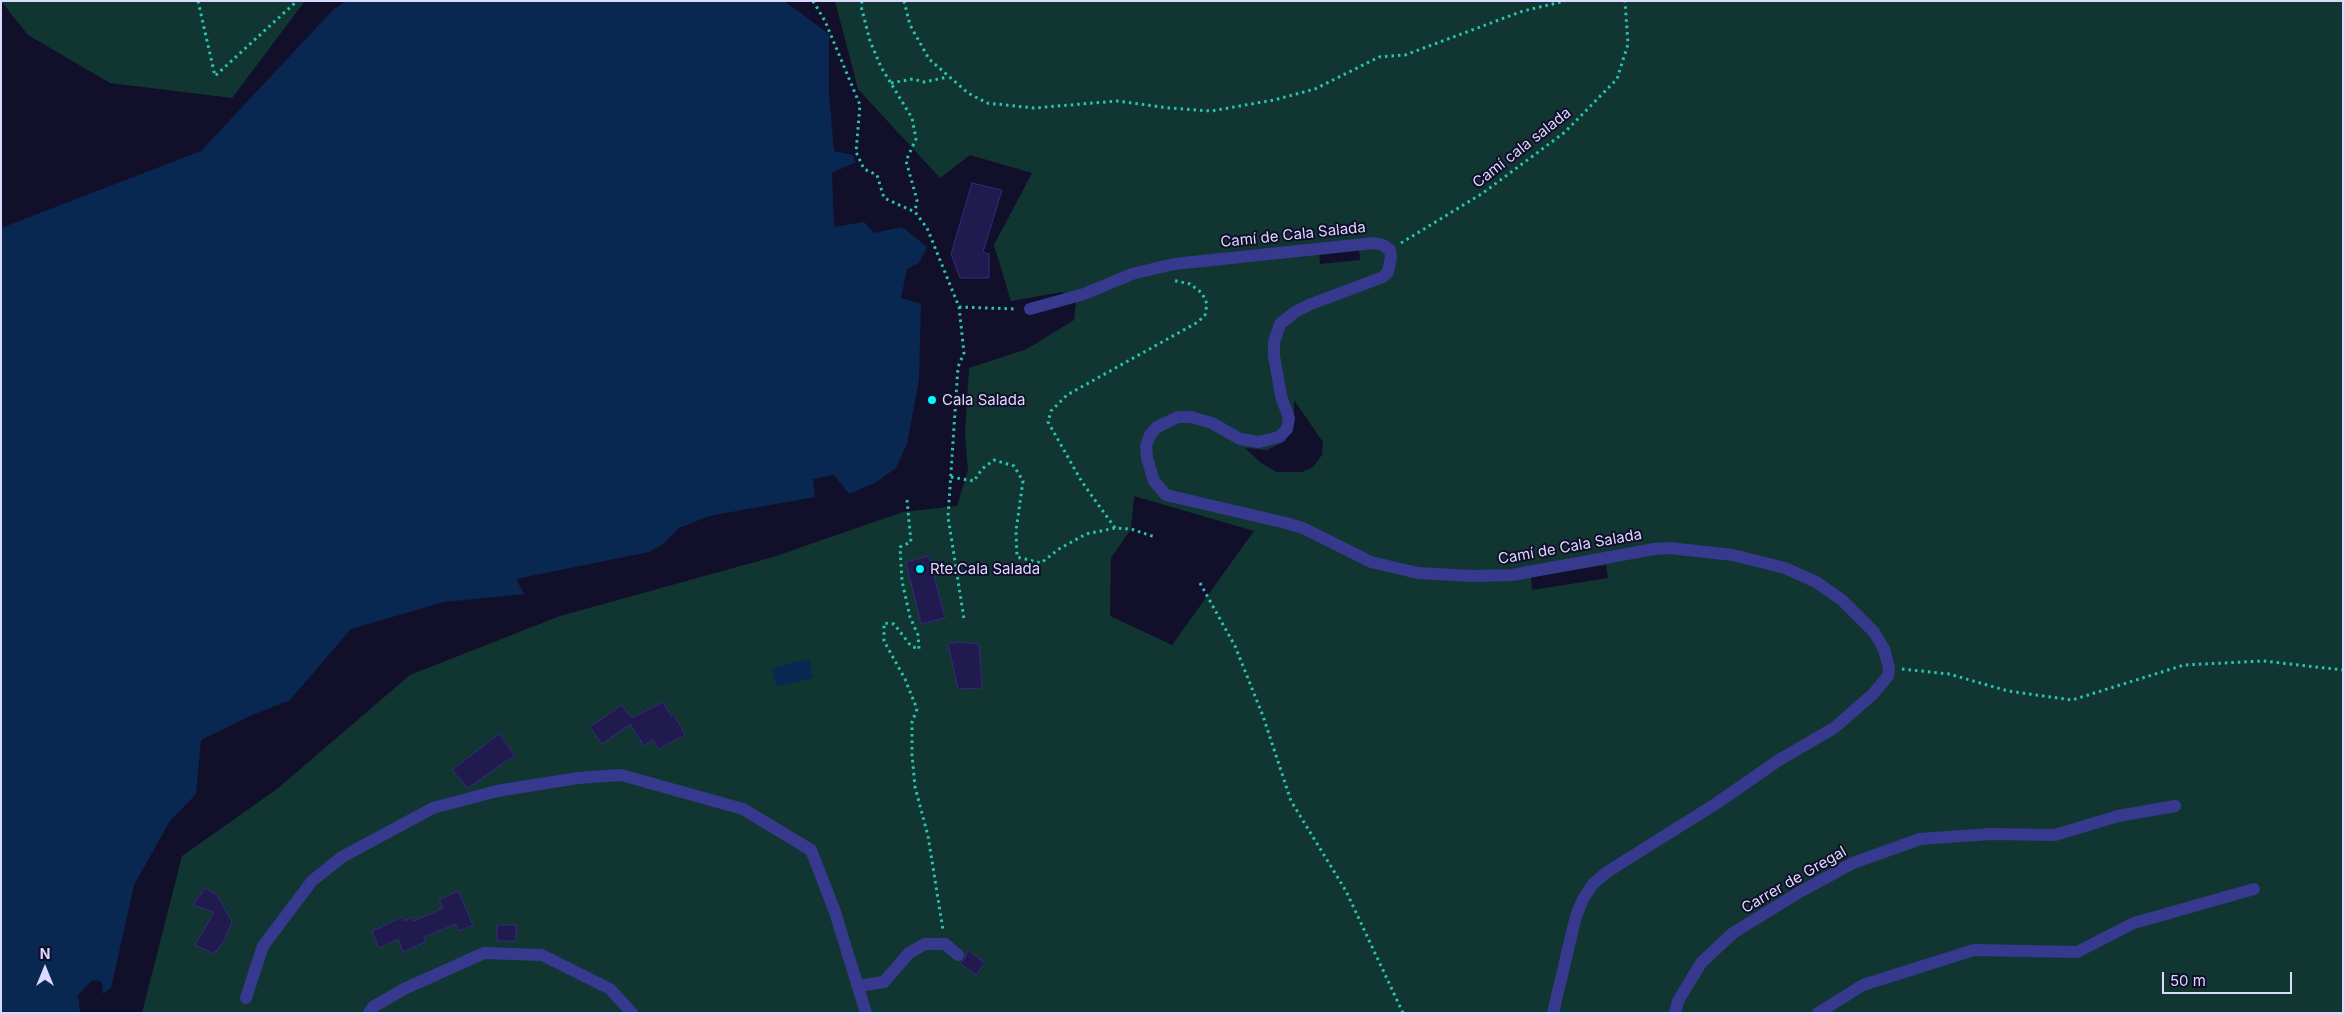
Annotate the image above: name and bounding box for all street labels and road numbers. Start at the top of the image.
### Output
street label: Camí cala salada [1469,104,1575,192]
street label: Camí de Cala Salada [1220,218,1366,252]
street label: Camí de Cala Salada [1497,525,1643,569]
street label: Carrer de Gregal [1738,843,1850,917]

